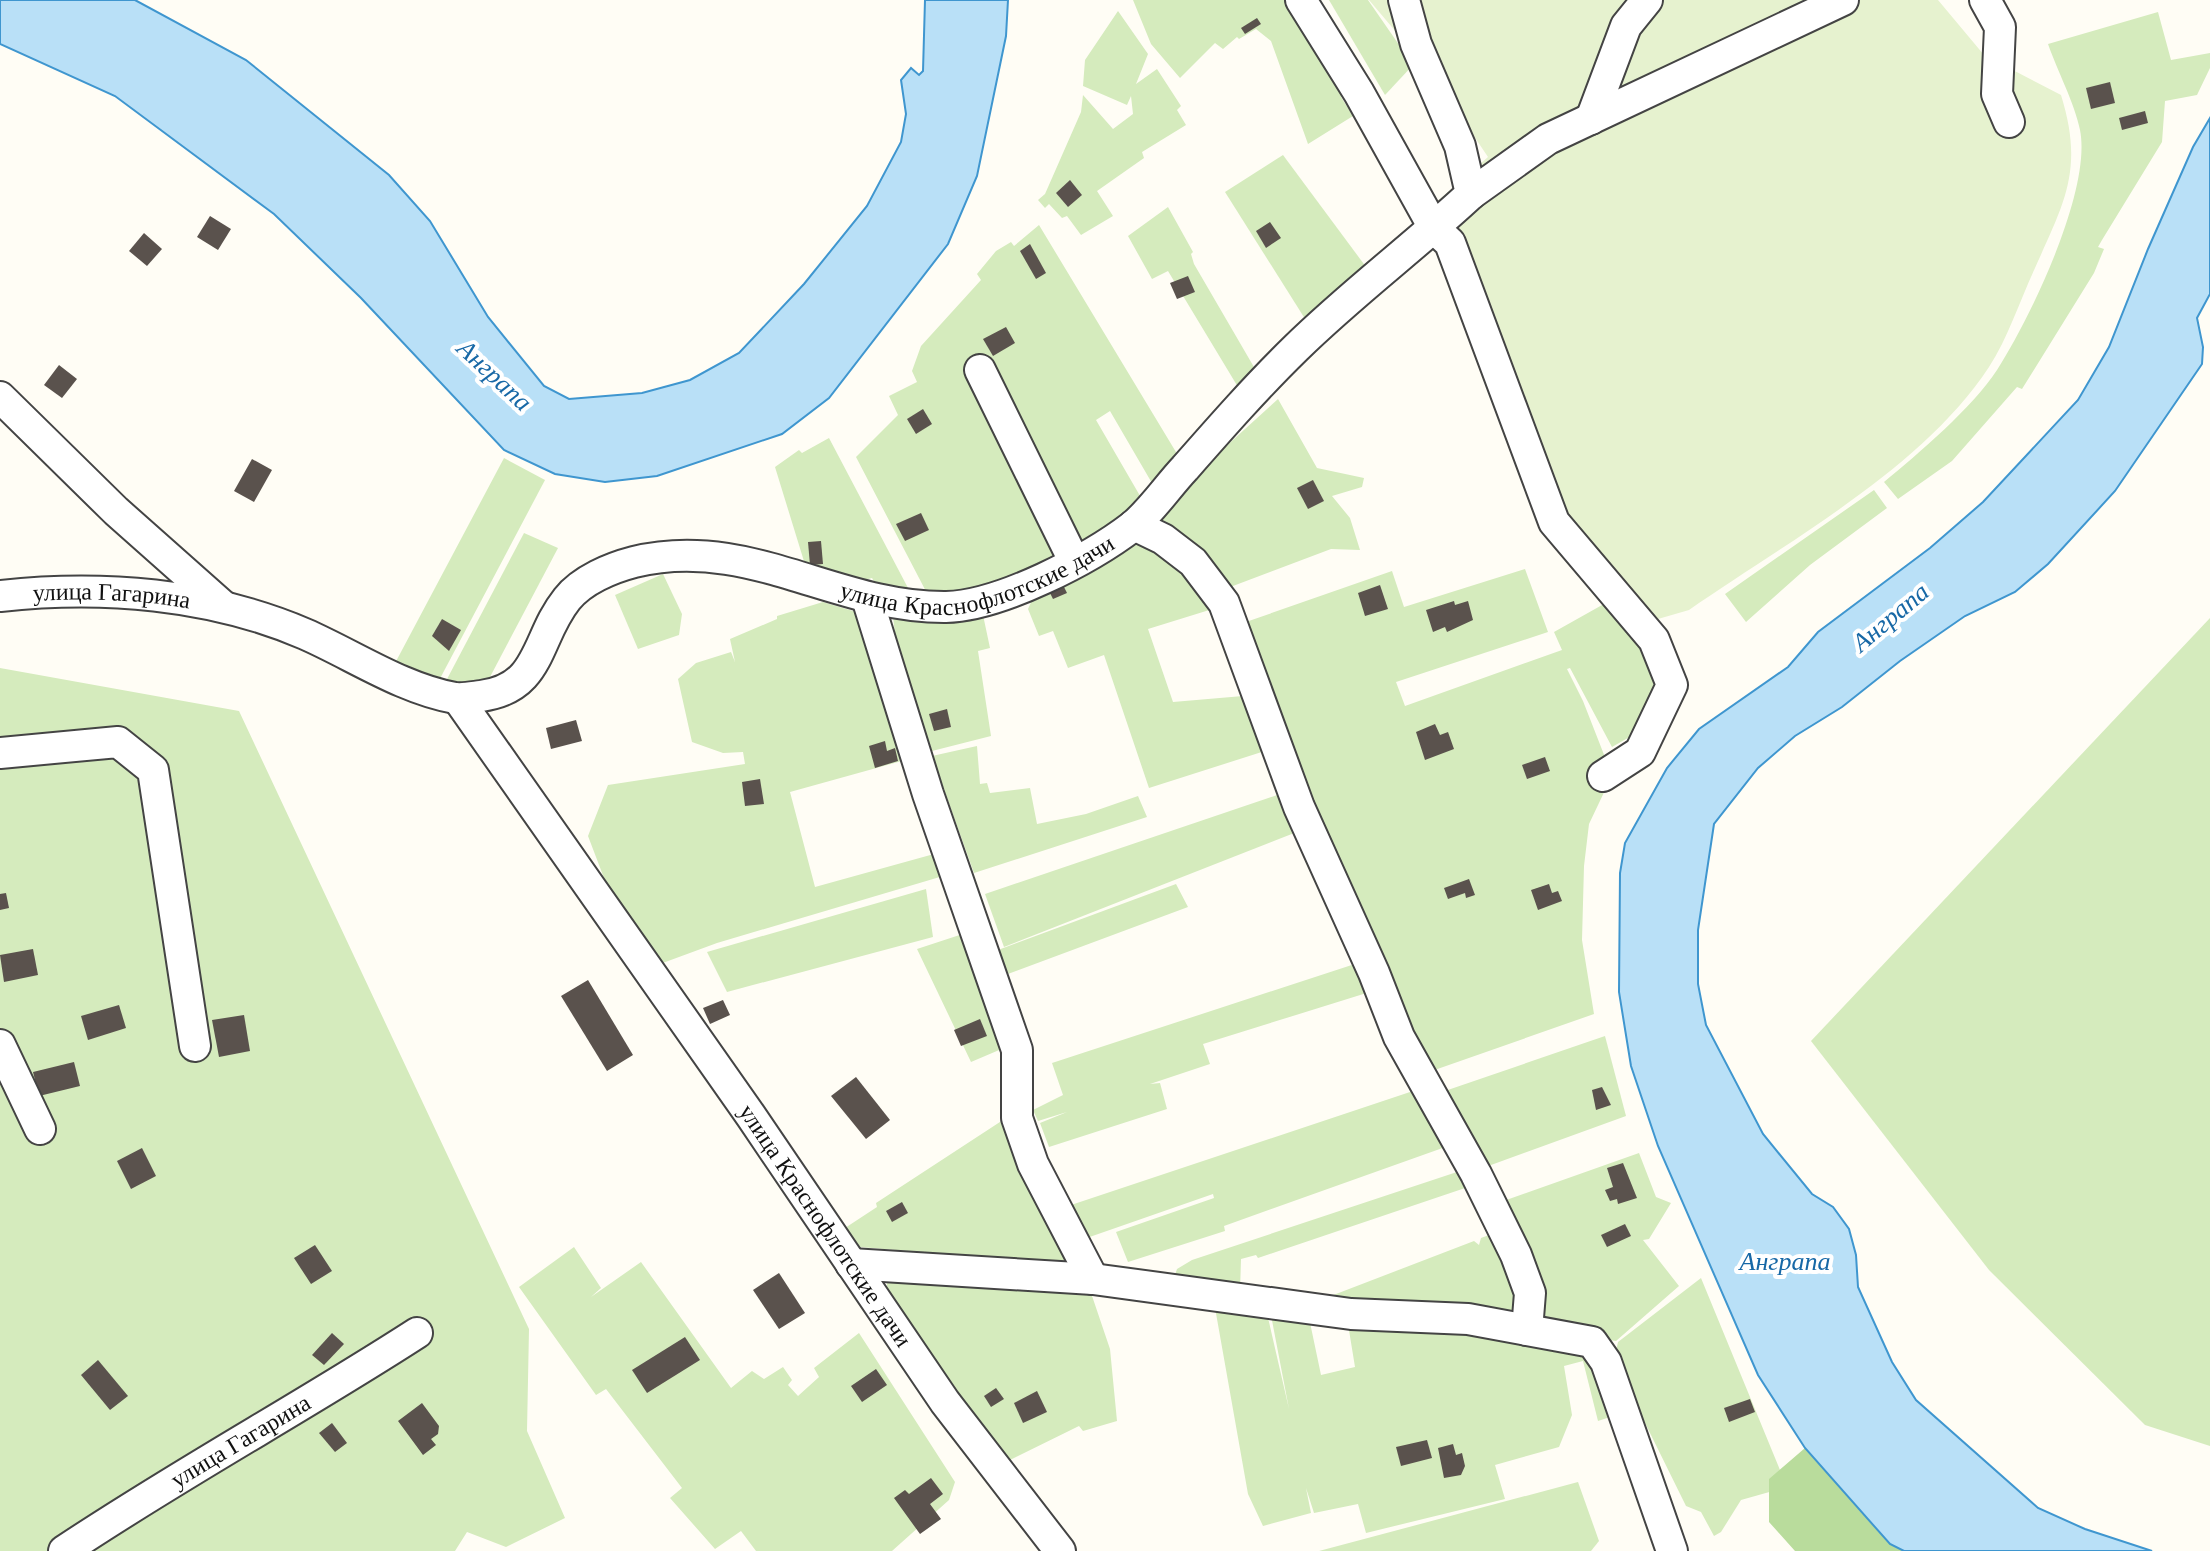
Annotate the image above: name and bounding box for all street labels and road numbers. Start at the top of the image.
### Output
street label: улица Краснофлотские дачи [837,530,1119,620]
street label: улица Гагарина [32,578,193,613]
street label: улица Краснофлотские дачи [734,1099,917,1352]
street label: улица Гагарина [166,1389,315,1493]

